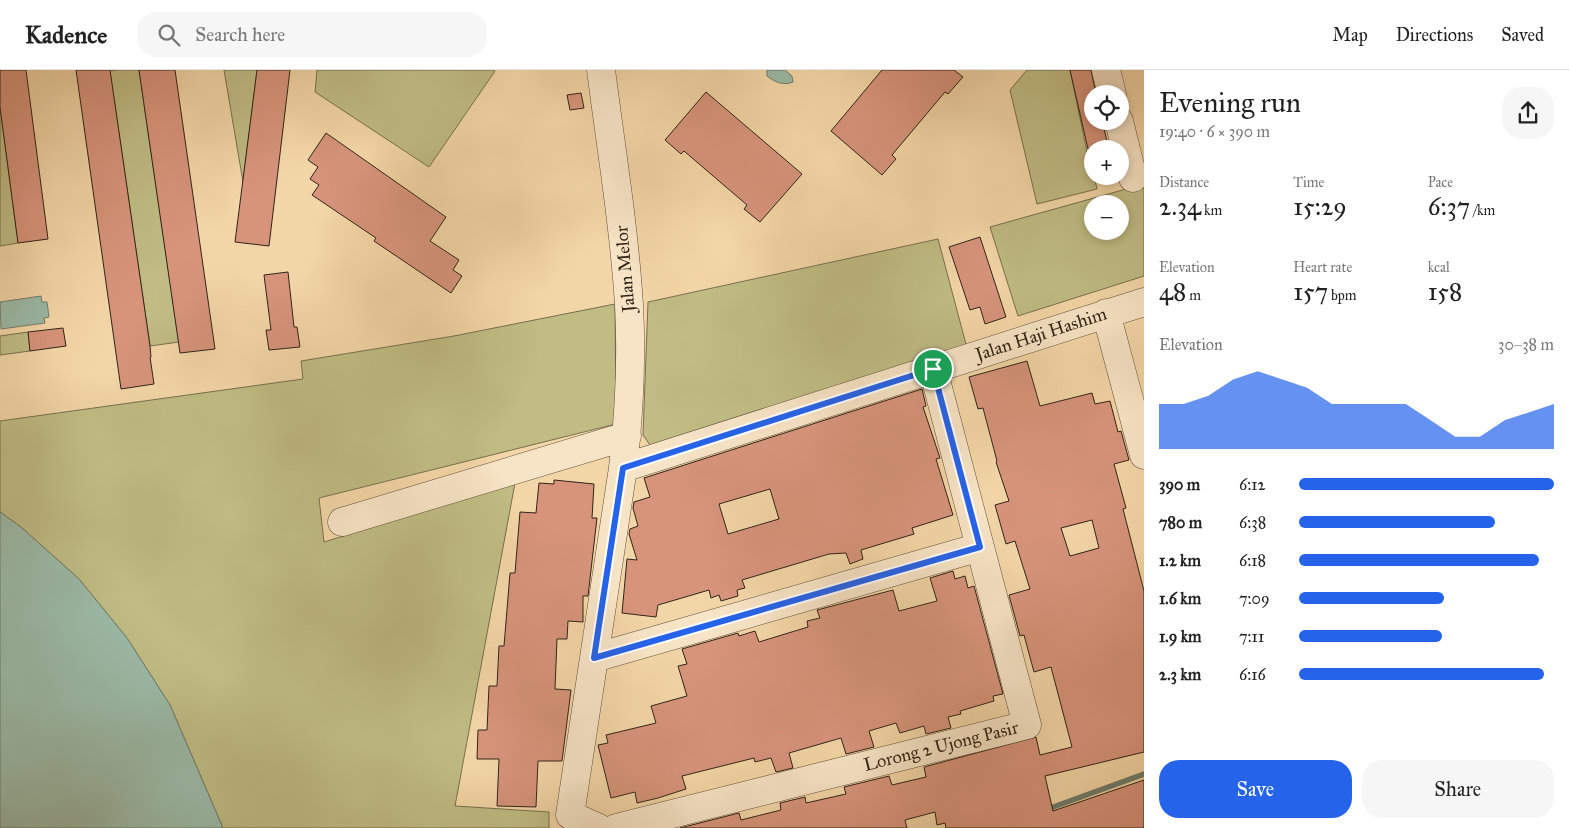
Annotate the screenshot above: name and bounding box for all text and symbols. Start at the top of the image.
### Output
search box [137,12,487,57]
text: Kadence [25,20,107,50]
icon: search [155,21,183,49]
text: Search here [195,23,285,46]
text: Map [1332,24,1368,46]
text: Directions [1396,24,1473,46]
text: Saved [1501,24,1544,46]
map controls [1084,85,1129,240]
button: locate [1084,85,1129,130]
text: Evening run [1159,85,1301,120]
button: share [1502,87,1554,139]
text: 19:40 · 6 × 390 m [1159,122,1270,141]
button: + [1084,140,1129,185]
text: Distance [1159,174,1209,191]
text: Time [1293,174,1324,191]
text: Pace [1428,174,1453,191]
text: 2.34 [1159,191,1201,222]
text: 15:29 [1293,191,1347,222]
text: 6:37 [1428,191,1470,222]
button: − [1084,195,1129,240]
text: km [1201,202,1222,219]
text: /km [1470,202,1495,219]
street label: Jalan Melor [610,224,641,315]
text: Elevation [1159,259,1215,276]
text: Heart rate [1293,259,1352,276]
text: kcal [1428,259,1450,276]
text: 48 [1159,276,1186,307]
text: 157 [1293,276,1328,307]
text: 158 [1428,276,1462,307]
text: m [1186,287,1201,304]
text: bpm [1328,287,1357,304]
street label: Jalan Haji Hashim [971,302,1110,367]
text: Elevation [1159,335,1223,354]
text: 30–38 m [1498,335,1554,354]
pin [912,348,954,390]
icon: arrive [919,355,947,383]
text: 390 m [1159,475,1200,494]
text: 6:12 [1239,475,1265,494]
text: 780 m [1159,513,1202,532]
text: 6:38 [1239,513,1266,532]
text: 1.2 km [1159,551,1201,570]
text: 6:18 [1239,551,1266,570]
text: 1.6 km [1159,589,1201,608]
text: 7:09 [1239,589,1269,608]
text: 1.9 km [1159,627,1202,646]
text: 7:11 [1239,627,1264,646]
text: 2.3 km [1159,665,1201,684]
text: 6:16 [1239,665,1266,684]
street label: Lorong 2 Ujong Pasir [861,716,1021,777]
button: Save [1159,760,1352,818]
button: Share [1362,760,1554,818]

